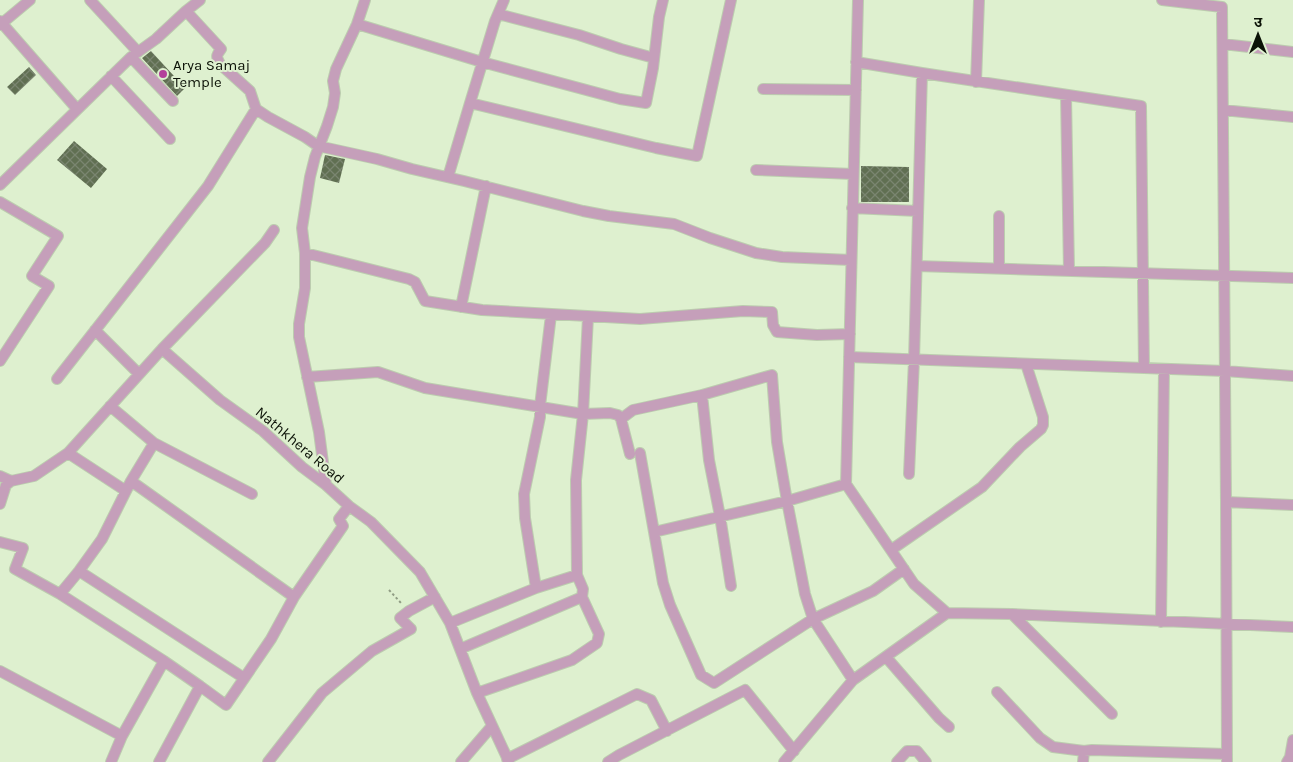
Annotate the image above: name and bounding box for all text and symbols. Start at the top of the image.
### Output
north arrow [1233,10,1283,60]
text: उ [1254,14,1263,31]
place label: Arya Samaj Temple [173,56,250,91]
marker: Arya Samaj Temple [157,68,169,80]
street label: Nathkhera Road [252,403,348,487]

